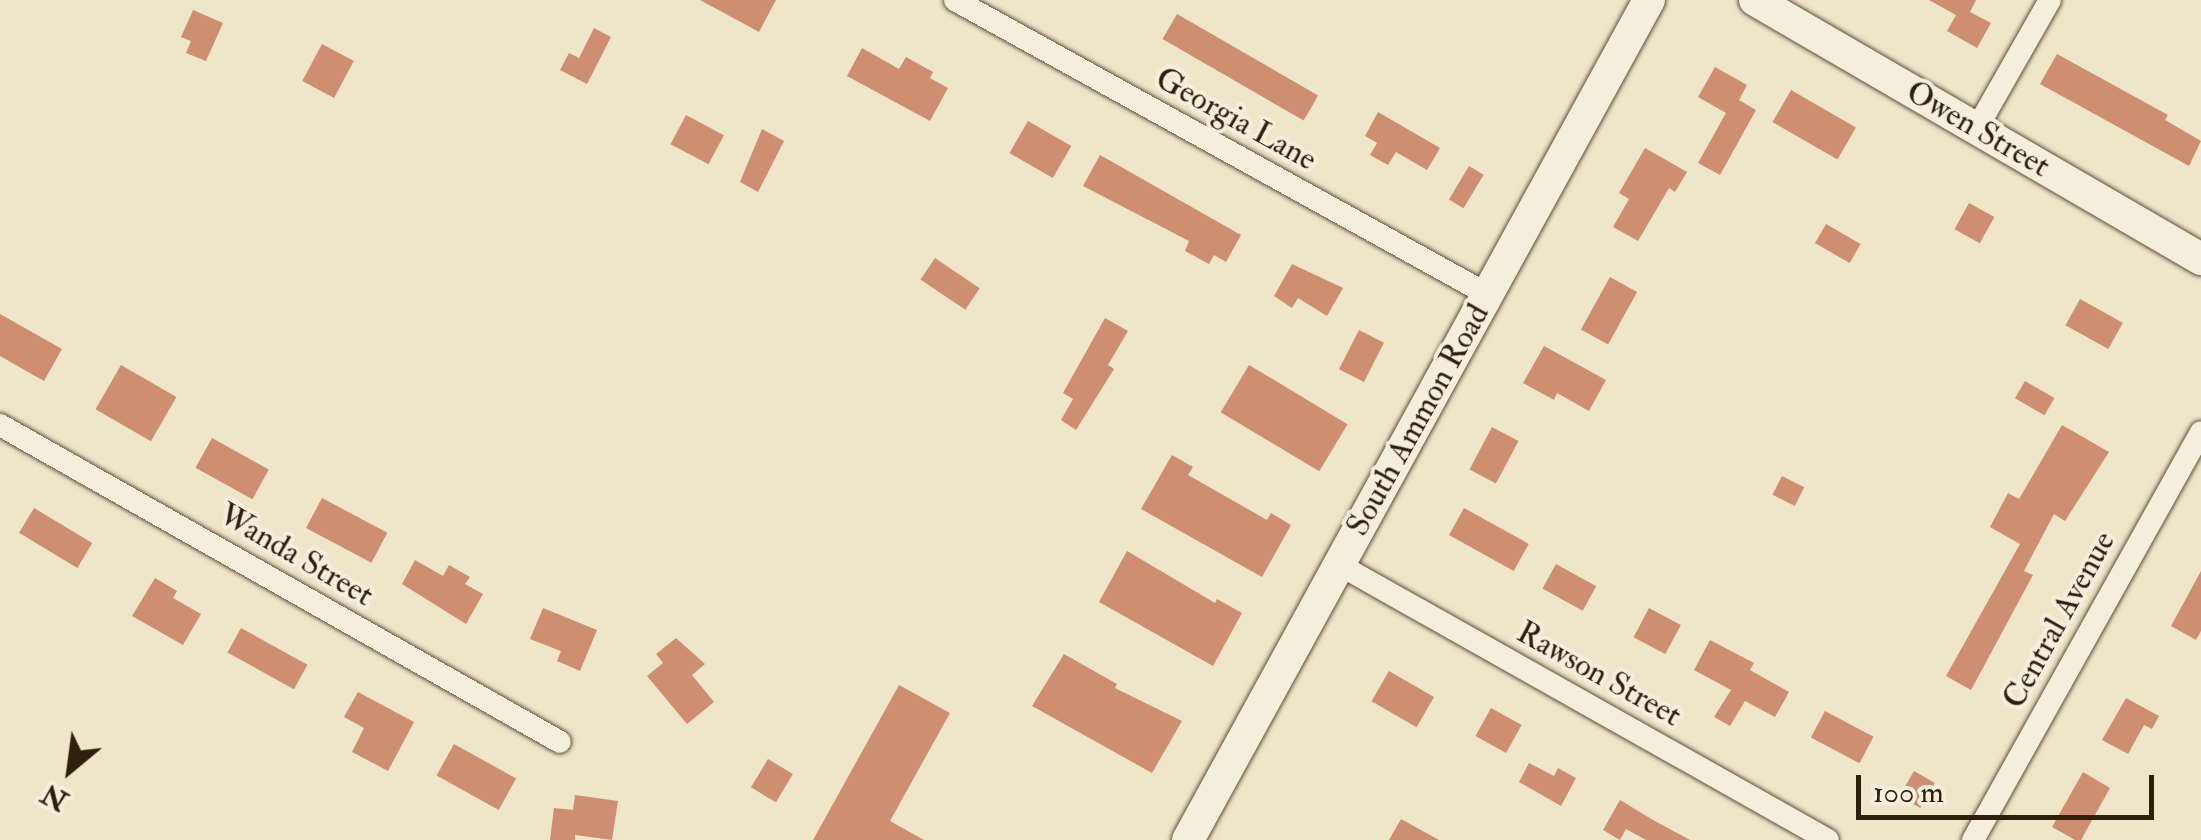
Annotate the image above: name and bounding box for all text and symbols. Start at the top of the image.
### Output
street label: Georgia Lane [1149,59,1323,179]
street label: Owen Street [1899,73,2057,185]
street label: South Ammon Road [1338,297,1498,543]
street label: Wanda Street [212,495,380,615]
street label: Central Avenue [1995,525,2123,715]
street label: Rawson Street [1510,613,1688,735]
north arrow [20,720,120,820]
scale bar [1861,755,2158,817]
text: 100 m [1873,774,1944,811]
text: N [36,775,75,818]

